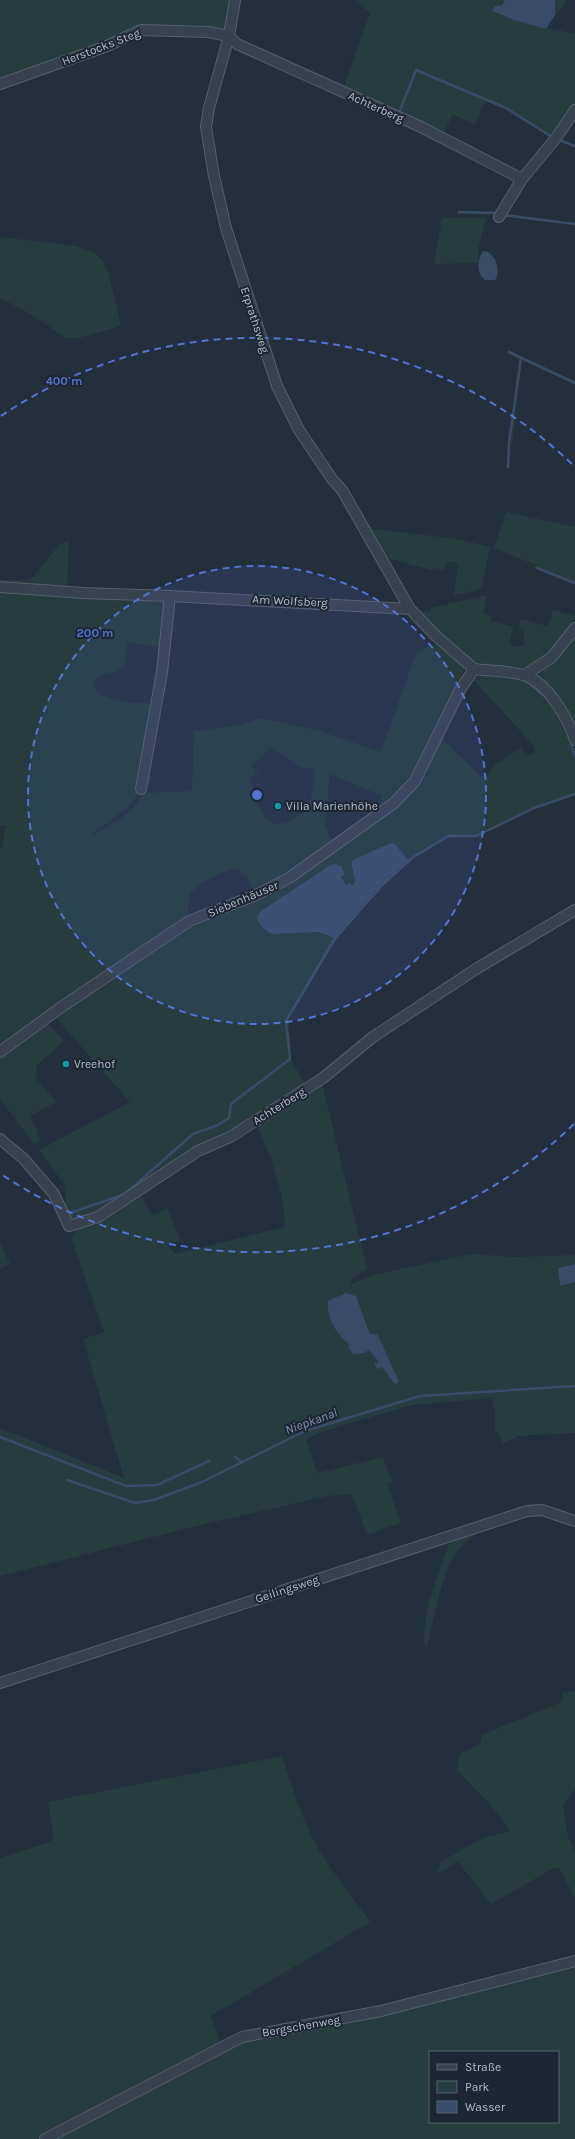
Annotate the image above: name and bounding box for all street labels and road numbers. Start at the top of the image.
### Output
street label: Herstocks Steg [60,26,142,68]
street label: Achterberg [346,88,406,126]
street label: Erprathsweg [238,285,272,355]
street label: Am Wolfsberg [252,592,328,610]
street label: Siebenhäuser [206,878,281,920]
street label: Achterberg [250,1084,308,1128]
street label: Geilingsweg [253,1572,321,1606]
street label: Bergschenweg [261,2012,341,2040]

